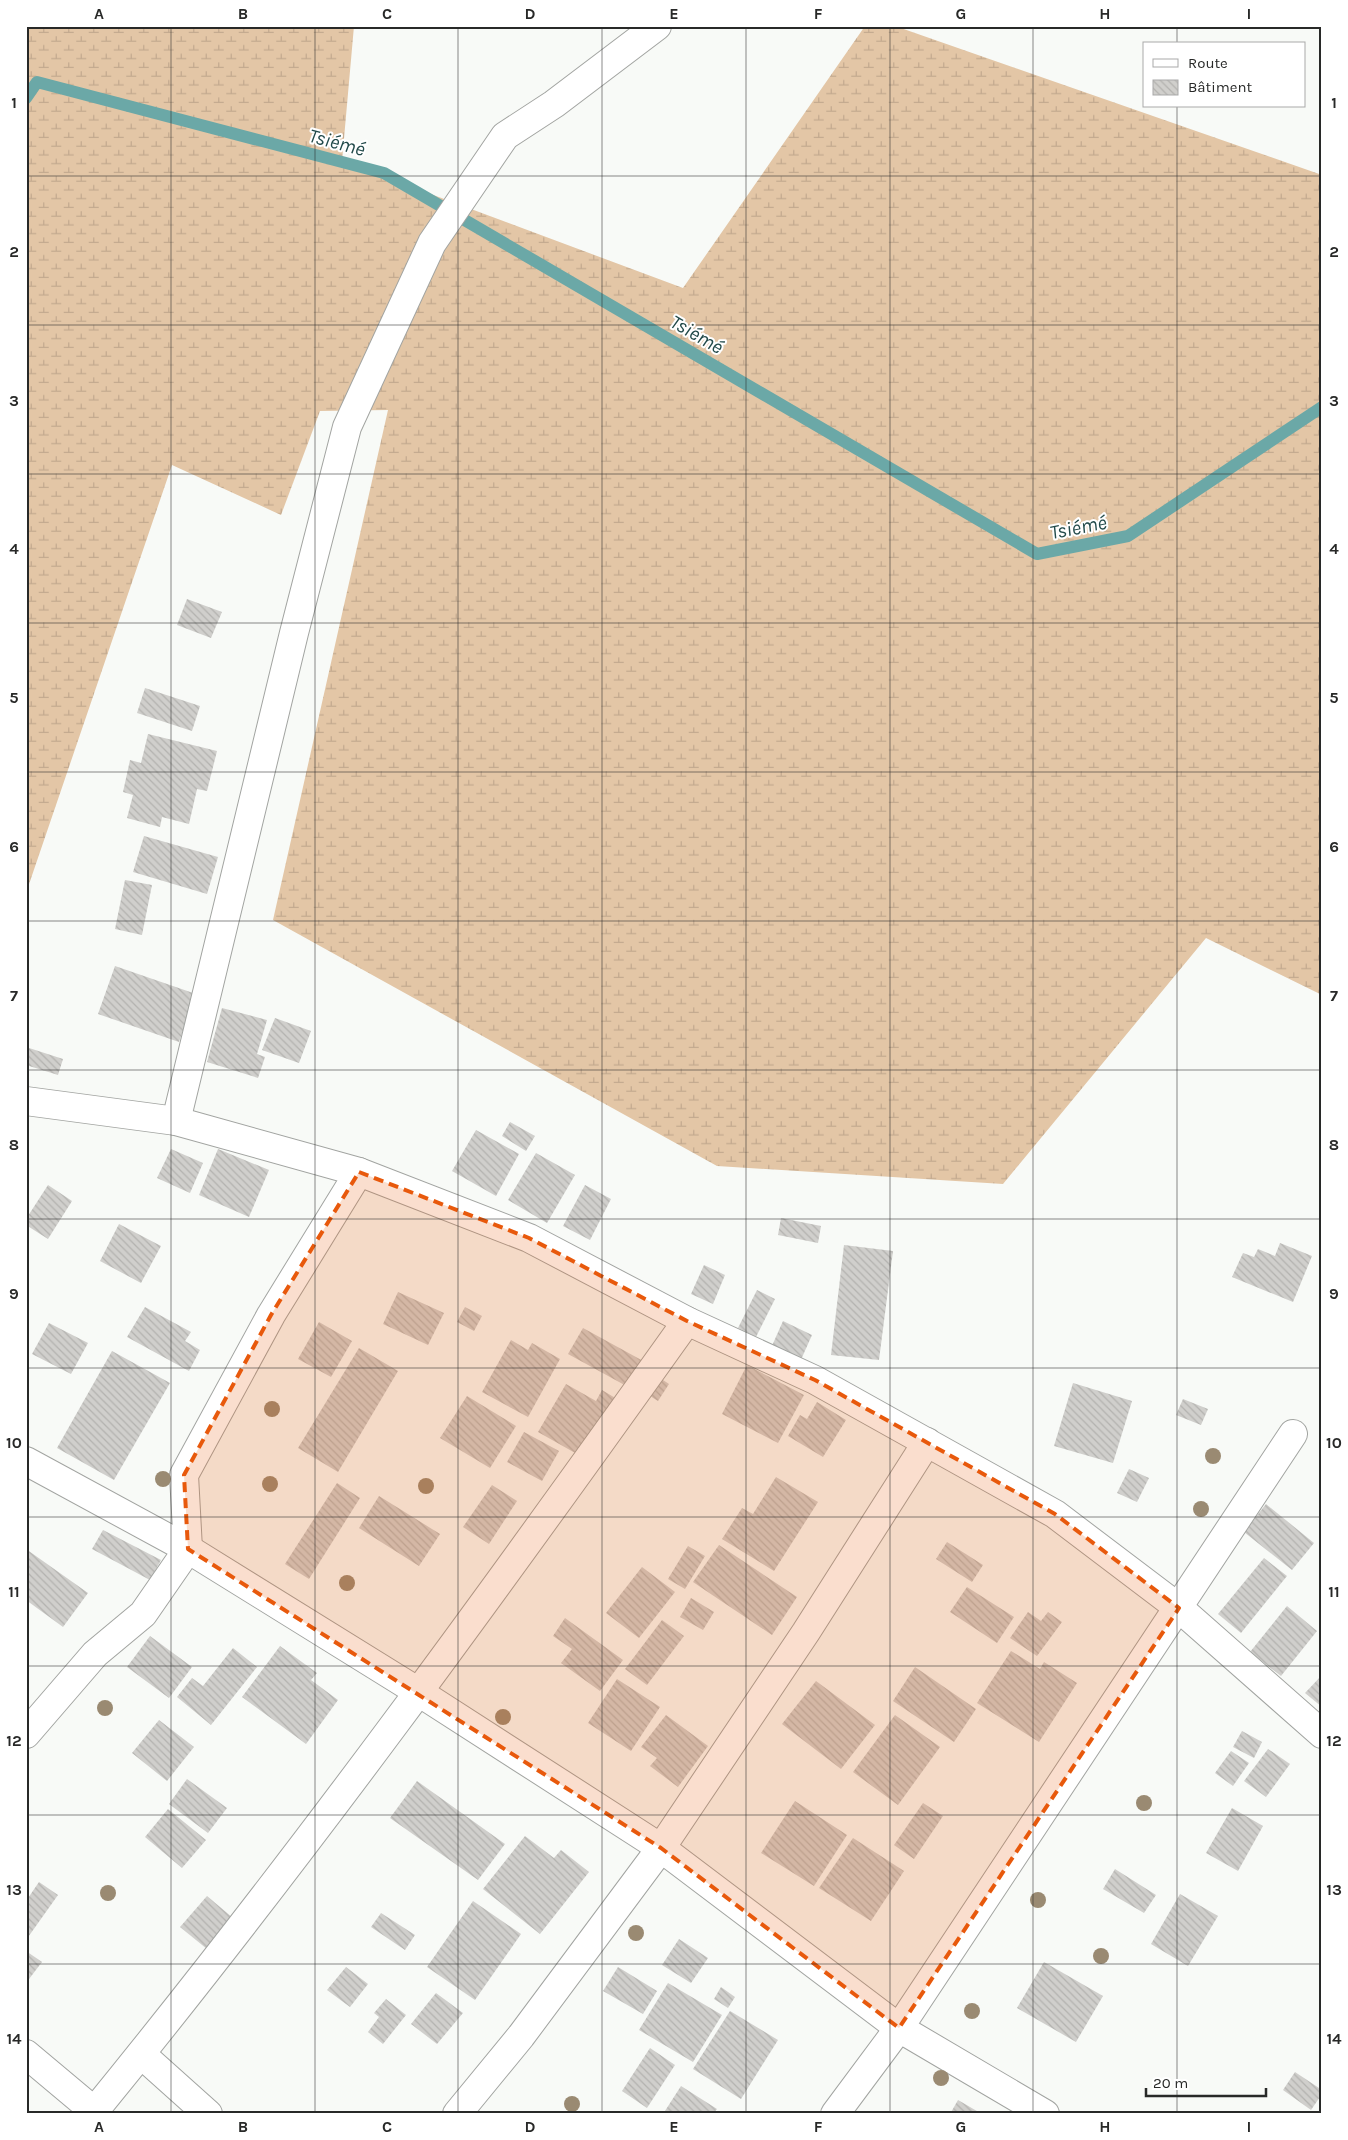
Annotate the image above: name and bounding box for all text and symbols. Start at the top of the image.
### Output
text: A [94,4,104,23]
text: B [238,4,248,23]
text: C [382,4,392,23]
text: D [525,4,536,23]
text: E [669,4,679,23]
text: F [814,4,823,23]
text: G [956,4,966,23]
text: H [1099,4,1111,23]
text: I [1247,4,1251,23]
legend [1143,42,1306,108]
text: Route [1188,54,1228,72]
text: Bâtiment [1188,78,1252,96]
text: 1 [11,93,17,112]
text: 1 [1331,93,1337,112]
water label: Tsiémé [306,124,368,161]
text: 2 [9,242,19,261]
text: 2 [1329,242,1339,261]
water label: Tsiémé [666,310,728,359]
text: 3 [9,391,19,410]
text: 3 [1329,391,1339,410]
water label: Tsiémé [1048,511,1109,544]
text: 4 [9,539,19,558]
text: 4 [1329,539,1339,558]
text: 5 [9,688,19,707]
text: 5 [1329,688,1339,707]
text: 6 [9,837,19,856]
text: 6 [1329,837,1339,856]
text: 7 [10,986,18,1005]
text: 7 [1330,986,1338,1005]
text: 8 [9,1135,19,1154]
text: 8 [1329,1135,1339,1154]
text: 9 [9,1284,19,1303]
text: 9 [1329,1284,1339,1303]
text: 10 [6,1433,22,1452]
text: 10 [1326,1433,1342,1452]
text: 11 [8,1582,20,1601]
text: 11 [1328,1582,1340,1601]
text: 12 [6,1731,22,1750]
text: 12 [1326,1731,1342,1750]
text: 13 [6,1880,22,1899]
text: 13 [1326,1880,1342,1899]
text: 14 [6,2029,22,2048]
text: 14 [1326,2029,1342,2048]
scale bar [1146,2065,1266,2097]
text: 20 m [1153,2074,1188,2092]
text: A [94,2117,104,2136]
text: B [238,2117,248,2136]
text: C [382,2117,392,2136]
text: D [525,2117,536,2136]
text: E [669,2117,679,2136]
text: F [814,2117,823,2136]
text: G [956,2117,966,2136]
text: H [1099,2117,1111,2136]
text: I [1247,2117,1251,2136]

